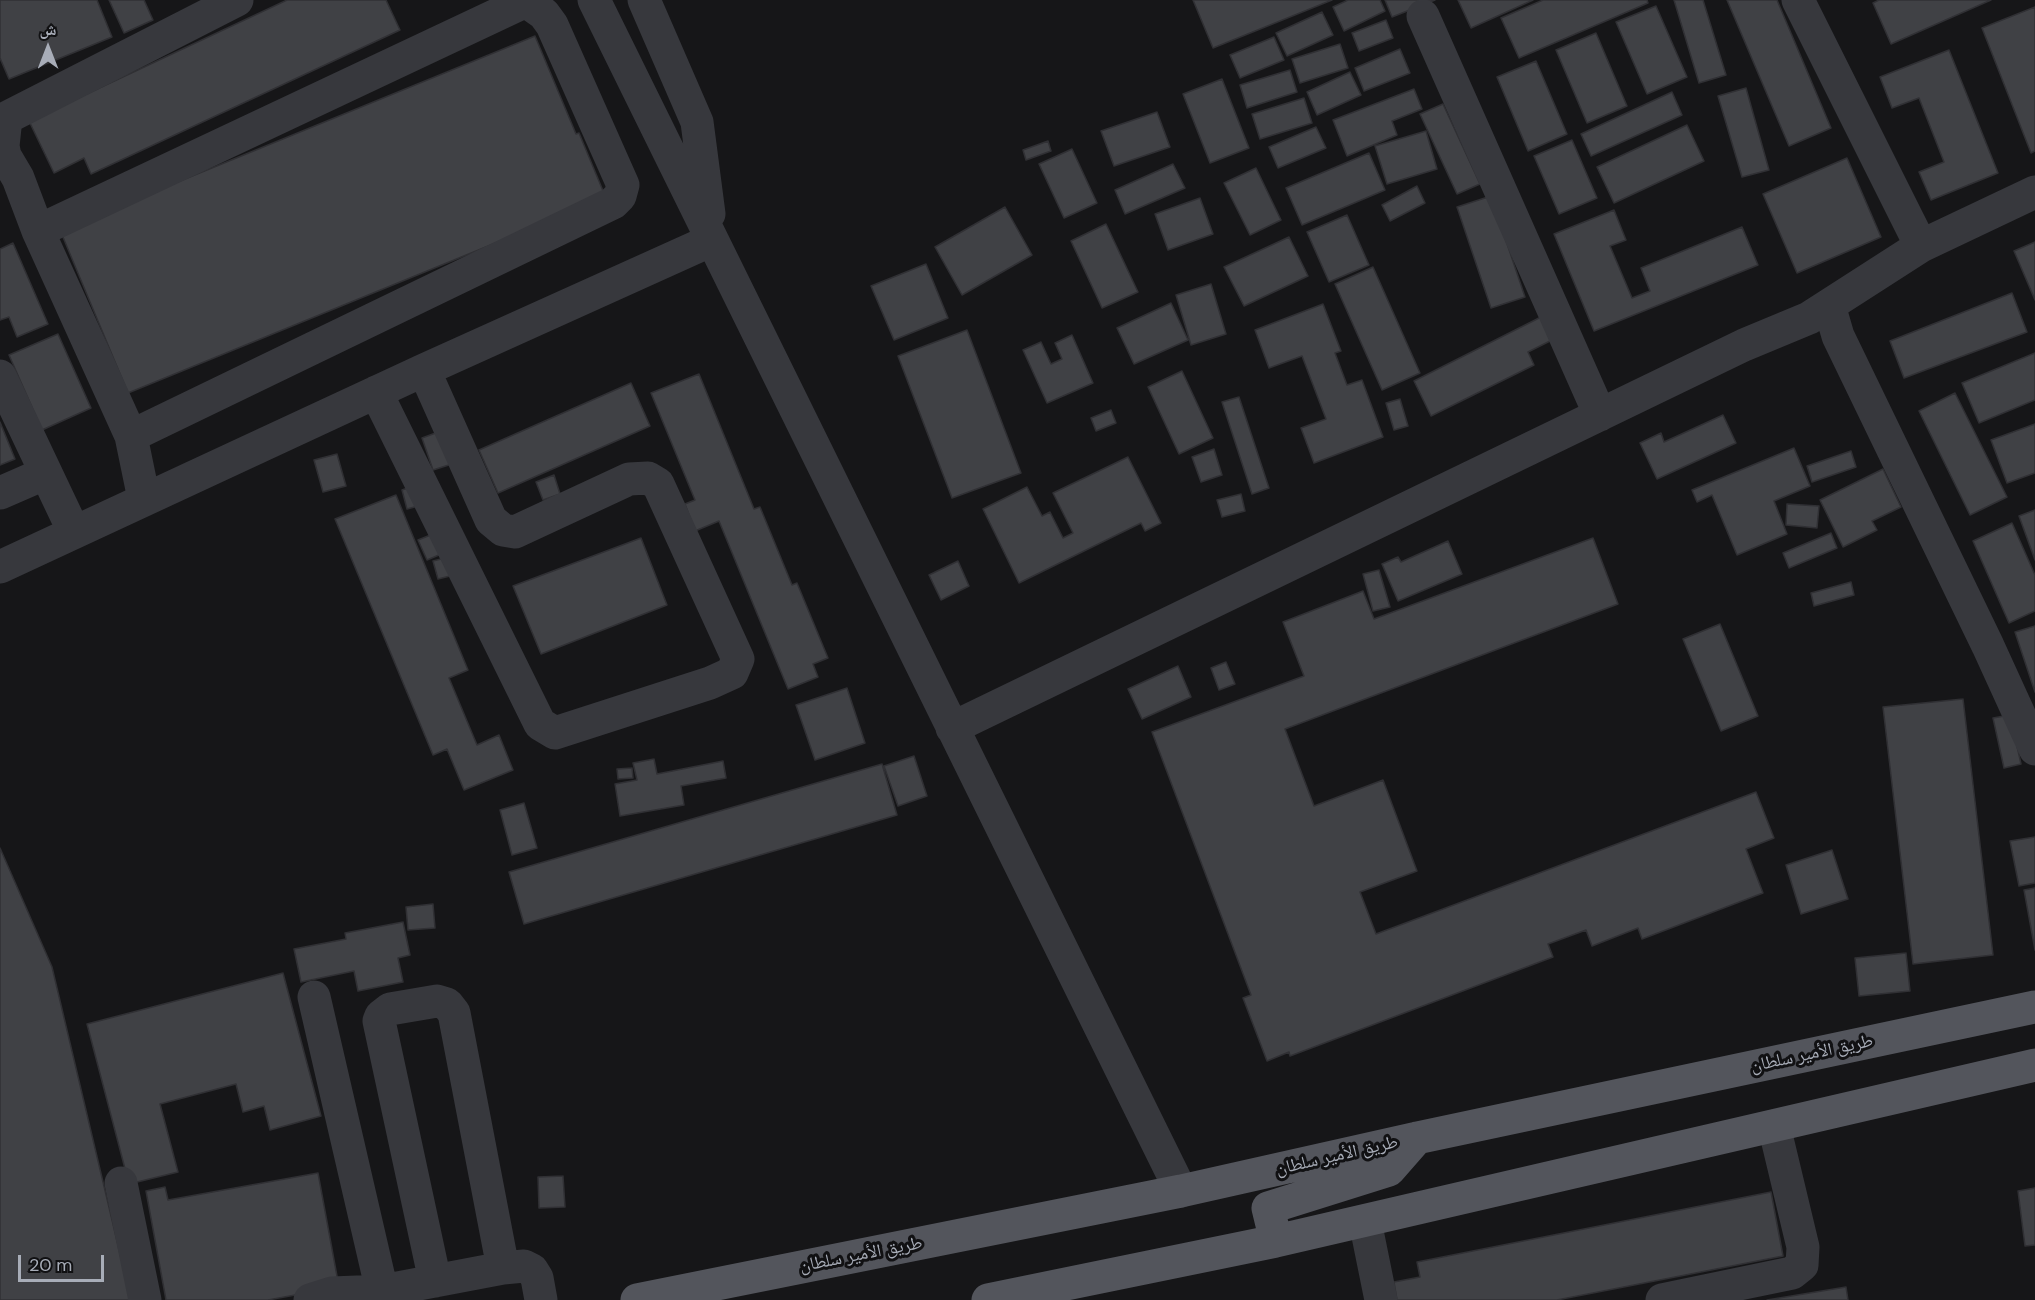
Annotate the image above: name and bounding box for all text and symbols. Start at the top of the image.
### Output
north arrow [18,18,78,78]
text: ش [40,19,56,40]
street label: طريق الأمير سلطان [1749,1030,1875,1078]
street label: طريق الأمير سلطان [1274,1131,1400,1181]
street label: طريق الأمير سلطان [798,1233,924,1277]
scale bar [21,1243,106,1281]
text: 20 m [29,1253,72,1277]

